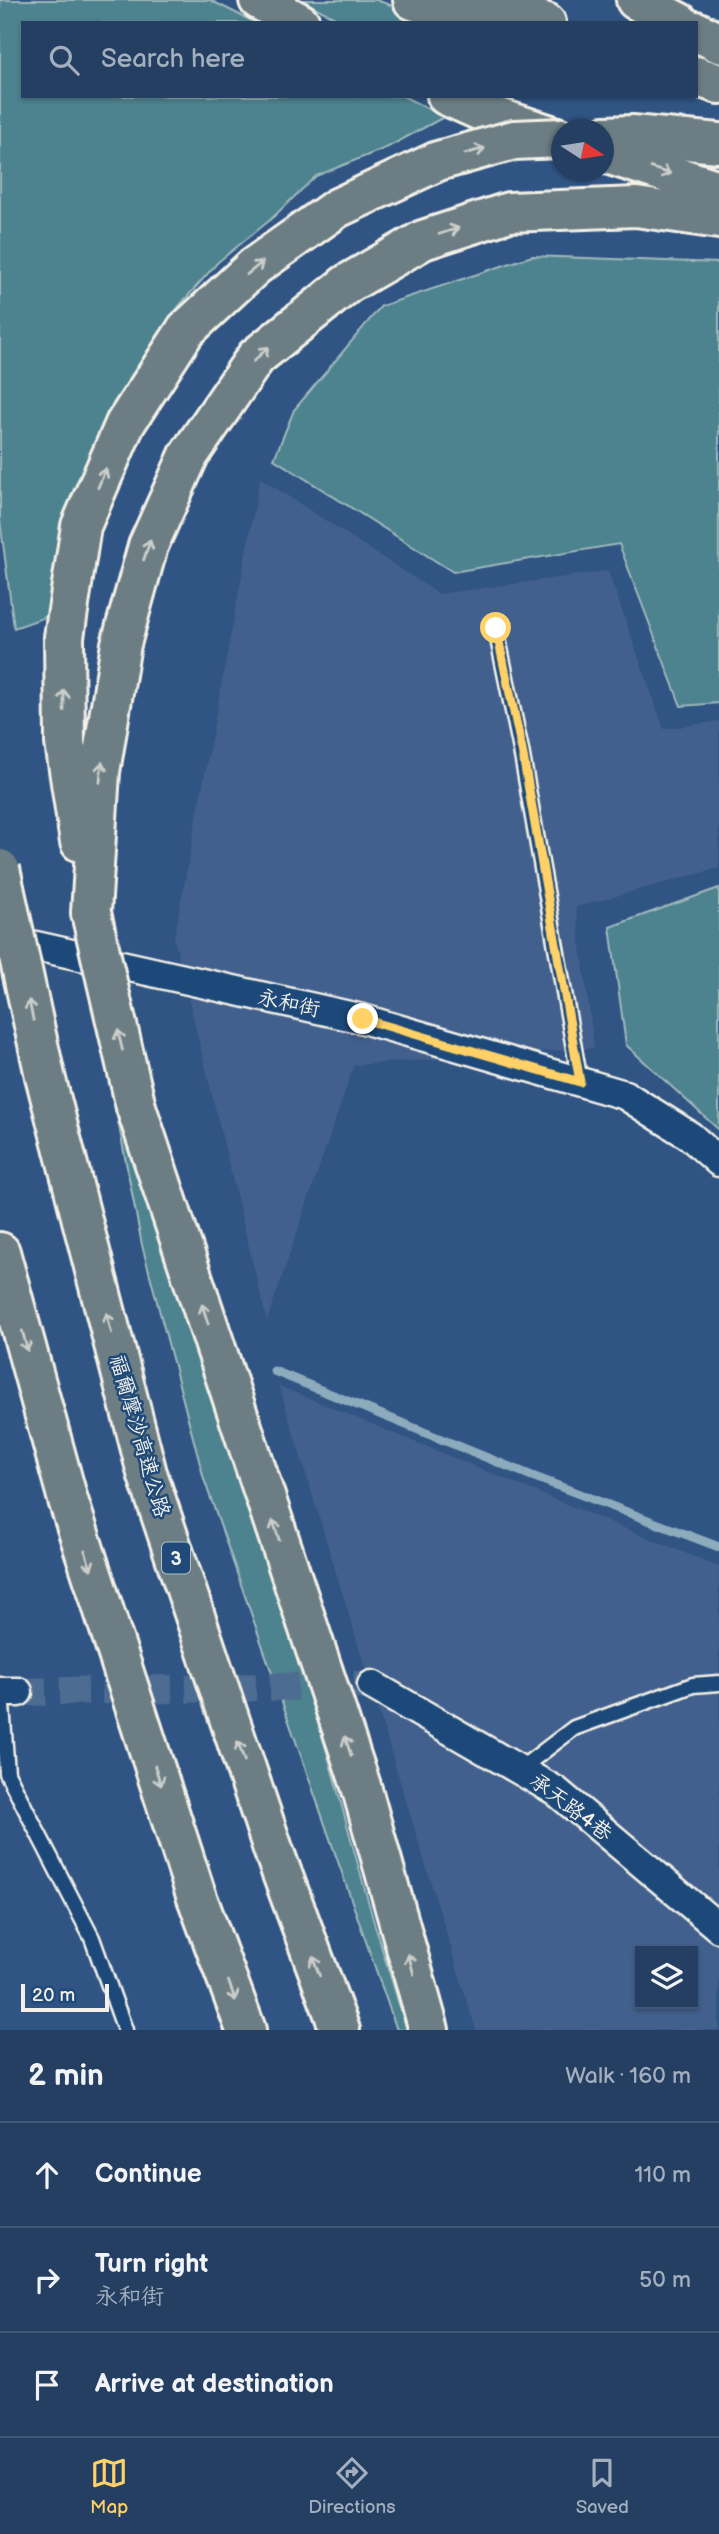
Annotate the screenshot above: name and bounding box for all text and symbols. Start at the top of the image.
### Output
search box [21,21,698,98]
icon: search [45,41,83,79]
text: Search here [101,44,245,75]
north arrow [551,119,614,182]
one-way arrow [464,143,486,156]
one-way arrow [650,166,672,179]
one-way arrow [438,224,460,236]
one-way arrow [245,260,263,276]
one-way arrow [252,346,269,363]
one-way arrow [96,468,109,490]
one-way arrow [142,539,155,561]
route start [480,612,511,643]
one-way arrow [57,689,71,712]
one-way arrow [94,761,107,784]
street label: 永和街 [255,985,322,1022]
one-way arrow [23,999,37,1022]
route end [347,1003,378,1034]
one-way arrow [113,1030,126,1052]
one-way arrow [198,1303,210,1325]
one-way arrow [102,1313,115,1335]
one-way arrow [19,1330,32,1352]
street label: 福爾摩沙高速公路 [104,1352,175,1520]
one-way arrow [269,1519,282,1541]
road number: 3 [162,1542,190,1574]
one-way arrow [82,1549,95,1571]
one-way arrow [341,1735,353,1757]
one-way arrow [234,1741,246,1763]
one-way arrow [152,1765,165,1787]
street label: 承天路4巷 [525,1768,617,1847]
map controls [635,1946,698,2009]
button: layers [635,1946,698,2009]
one-way arrow [403,1953,416,1975]
one-way arrow [309,1955,321,1977]
one-way arrow [226,1980,239,2002]
scale bar [21,1981,108,2013]
text: 20 m [32,1984,75,2007]
text: 2 min [28,2058,104,2094]
text: Walk · 160 m [565,2062,691,2090]
icon: ahead [28,2156,66,2194]
text: Continue [95,2159,202,2190]
text: 110 m [634,2161,691,2189]
text: Turn right [95,2249,208,2280]
icon: right [28,2261,66,2299]
text: 50 m [639,2266,691,2294]
text: 永和街 [95,2283,164,2311]
icon: arrive [28,2366,66,2404]
text: Arrive at destination [95,2369,334,2400]
tab: Map [90,2454,128,2519]
tab: Directions [308,2454,396,2519]
tab: Saved [576,2454,629,2519]

